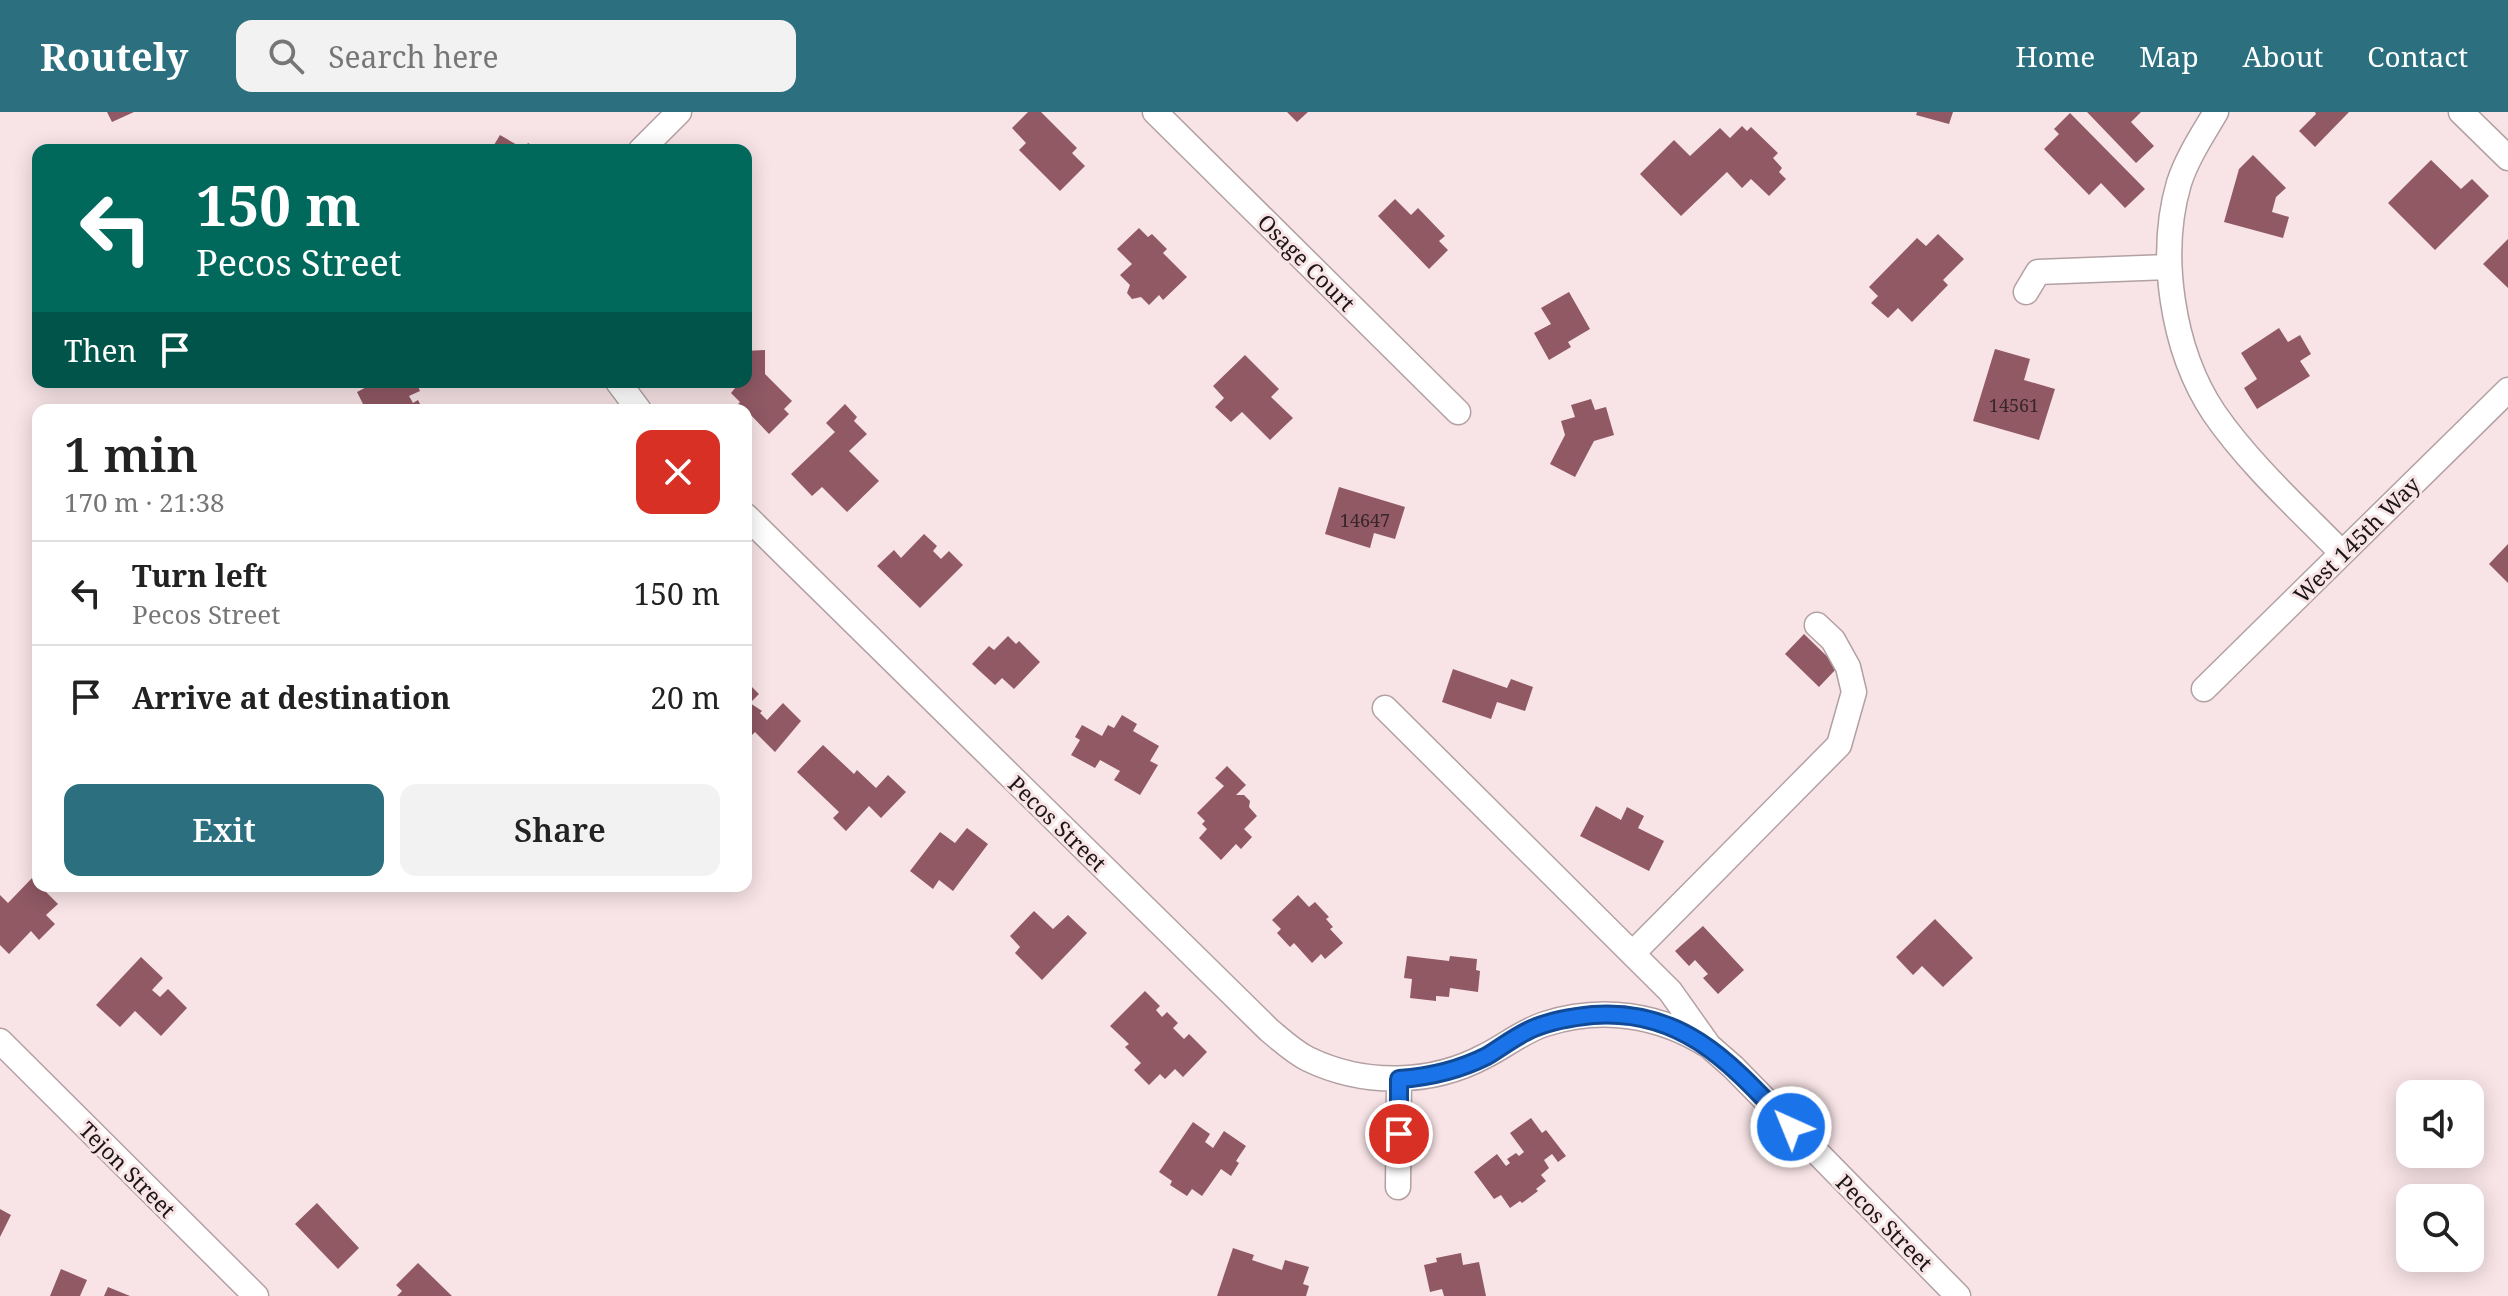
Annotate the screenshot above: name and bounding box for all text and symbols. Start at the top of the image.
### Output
search box [236,20,796,92]
text: Routely [40,30,188,82]
icon: search [264,34,308,78]
text: Search here [328,36,499,77]
text: Home [2016,37,2095,75]
text: Map [2139,37,2199,75]
text: About [2243,37,2323,75]
text: Contact [2367,37,2468,75]
text: 150 m [196,166,361,242]
icon: left [64,176,168,280]
street label: Osage Court [1252,207,1362,317]
text: Pecos Street [196,238,402,287]
icon: arrive [153,328,197,372]
text: Then [64,330,137,371]
house number: 14561 [1989,393,2039,417]
text: 1 min [64,421,198,486]
button: close [636,430,720,514]
street label: West 145th Way [2286,469,2426,609]
text: 170 m · 21:38 [64,484,225,520]
house number: 14647 [1340,508,1390,532]
text: Turn left [132,555,267,596]
icon: left [64,571,108,615]
text: 150 m [634,573,720,614]
text: Pecos Street [132,596,280,632]
icon: arrive [64,675,108,719]
text: Arrive at destination [132,677,451,718]
text: 20 m [650,677,720,718]
street label: Pecos Street [1002,769,1114,878]
button: Exit [64,784,384,876]
button: Share [400,784,720,876]
map controls [2396,1080,2484,1272]
button: sound [2396,1080,2484,1168]
position arrow [1749,1085,1833,1169]
pin [1365,1100,1433,1168]
icon: arrive [1377,1112,1421,1156]
street label: Tejon Street [73,1114,183,1224]
street label: Pecos Street [1830,1167,1940,1277]
button: search [2396,1184,2484,1272]

